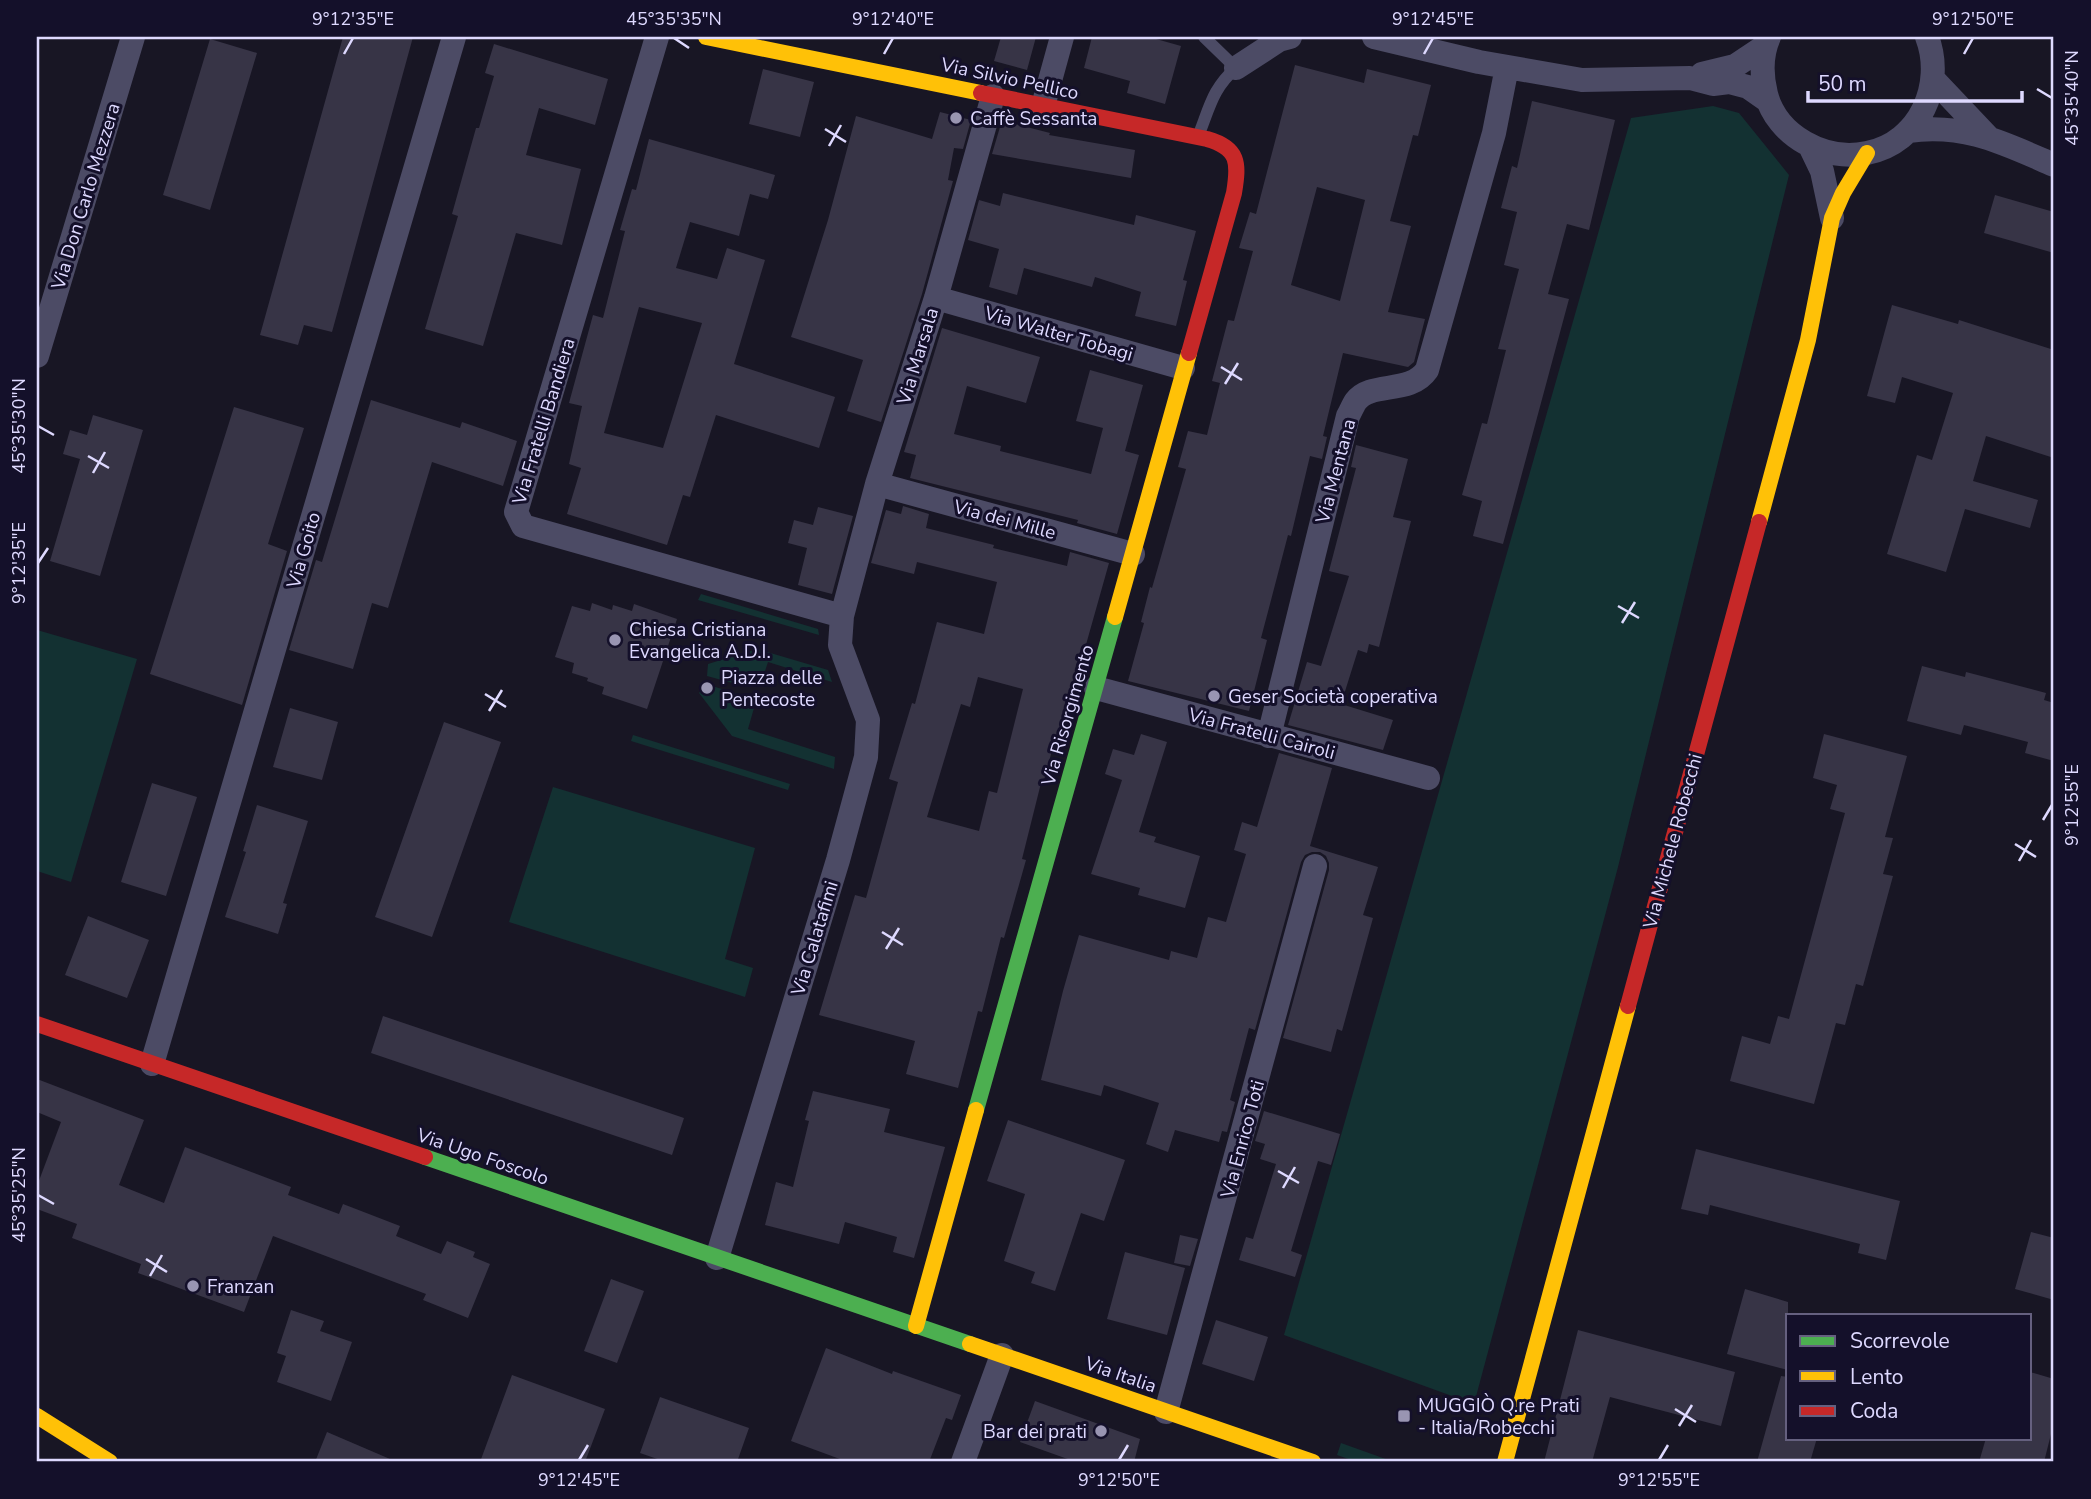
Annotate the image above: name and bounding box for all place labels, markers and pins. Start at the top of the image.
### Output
place label: Caffè Sessanta [970,106,1097,132]
marker: Caffè Sessanta [948,110,964,126]
place label: Chiesa Cristiana Evangelica A.D.I. [629,617,771,665]
marker: Chiesa Cristiana Evangelica A.D.I. [607,632,623,648]
place label: Piazza delle Pentecoste [721,665,822,713]
marker: Piazza delle Pentecoste [699,680,715,696]
place label: Geser Società coperativa [1228,684,1438,710]
marker: Geser Società coperativa [1206,688,1222,704]
place label: Franzan [207,1274,274,1300]
marker: Franzan [185,1278,201,1294]
place label: MUGGIÒ Q.re Prati - Italia/Robecchi [1418,1393,1580,1441]
marker: MUGGIÒ Q.re Prati - Italia/Robecchi [1396,1408,1412,1424]
place label: Bar dei prati [983,1419,1087,1445]
marker: Bar dei prati [1093,1423,1109,1439]

